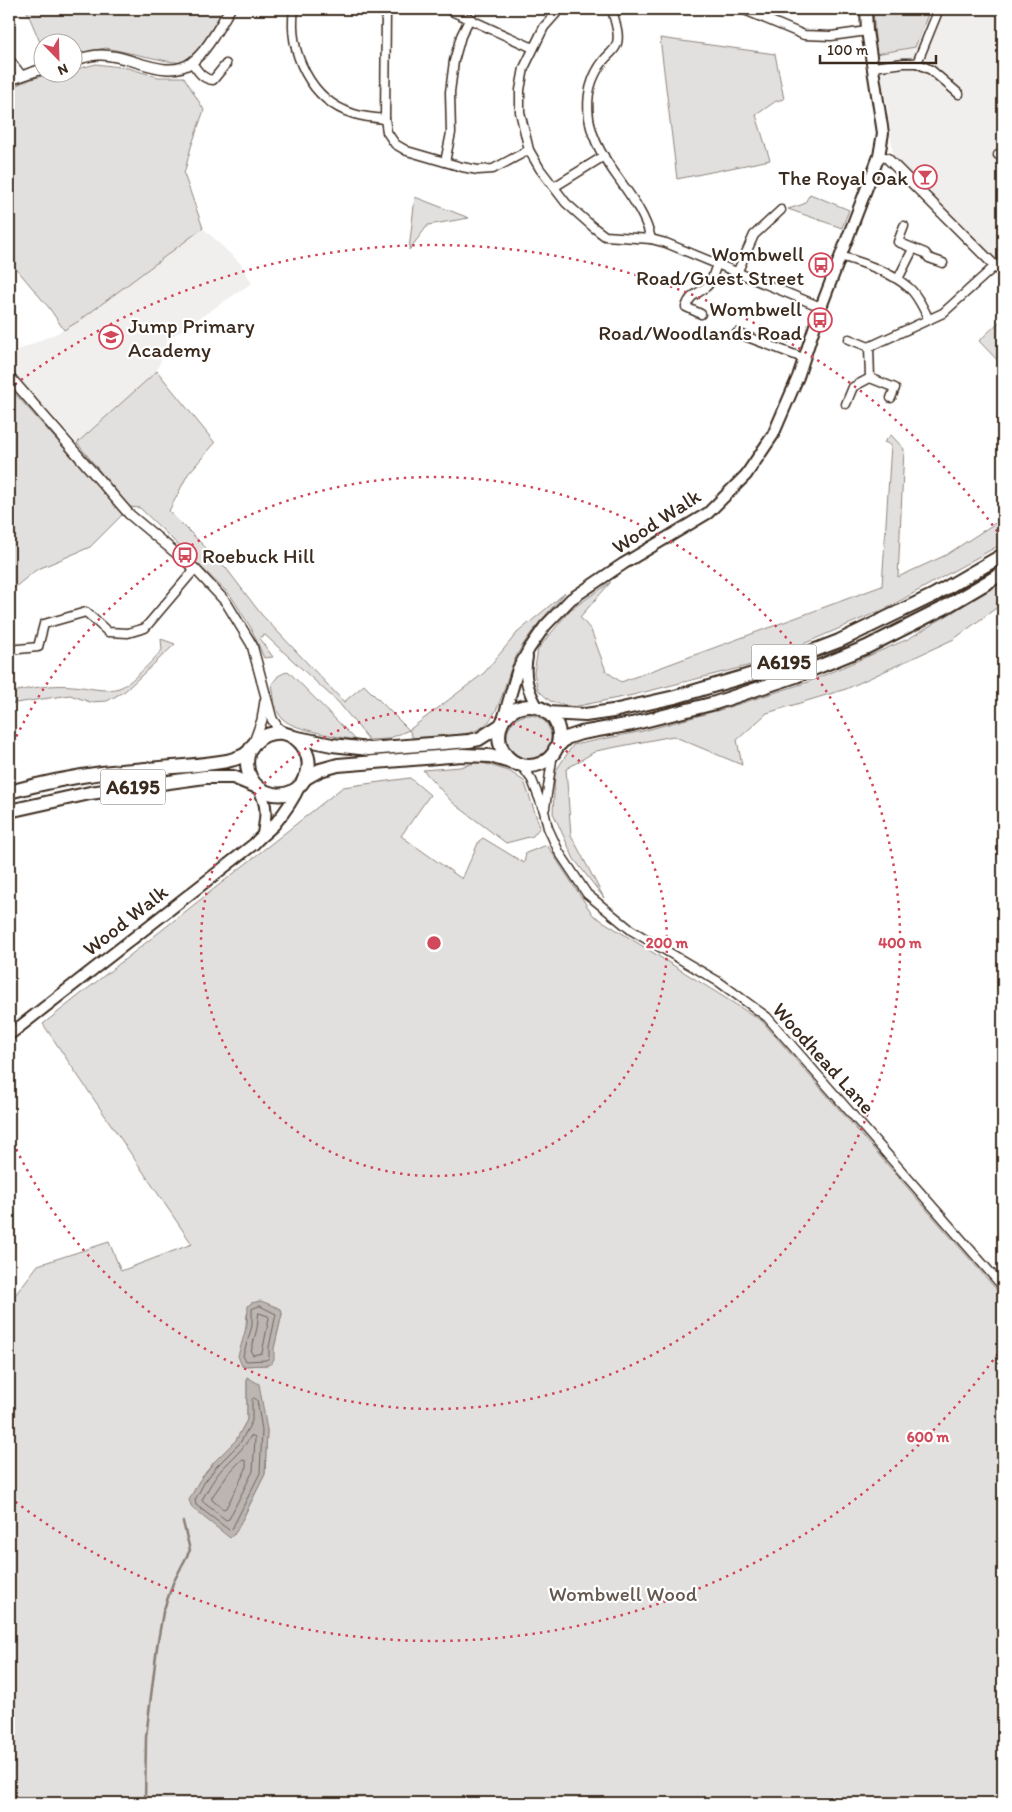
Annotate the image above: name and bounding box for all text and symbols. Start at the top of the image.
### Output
north arrow [32,32,82,82]
scale bar [820,32,936,64]
text: 100 m [827,41,869,59]
text: N [55,60,71,79]
bar icon: The Royal Oak [912,164,938,190]
place label: The Royal Oak [778,165,908,190]
place label: Wombwell Road/Guest Street [636,241,804,290]
bus stop icon: Wombwell Road/Guest Street [808,252,834,278]
place label: Wombwell Road/Woodlands Road [598,296,803,345]
bus stop icon: Wombwell Road/Woodlands Road [807,307,833,333]
place label: Jump Primary Academy [128,313,255,362]
school or university icon: Jump Primary Academy [98,324,124,350]
street label: Wood Walk [607,483,705,559]
bus stop icon: Roebuck Hill [172,542,198,568]
place label: Roebuck Hill [202,543,315,568]
road number: A6195 [752,644,816,680]
road number: A6195 [100,770,166,804]
street label: Wood Walk [78,879,172,961]
centre of rings [425,934,443,952]
text: 200 m [646,934,689,952]
text: 400 m [878,934,922,952]
street label: Woodhead Lane [767,997,881,1119]
text: 600 m [907,1428,950,1446]
park label: Wombwell Wood [549,1581,698,1606]

